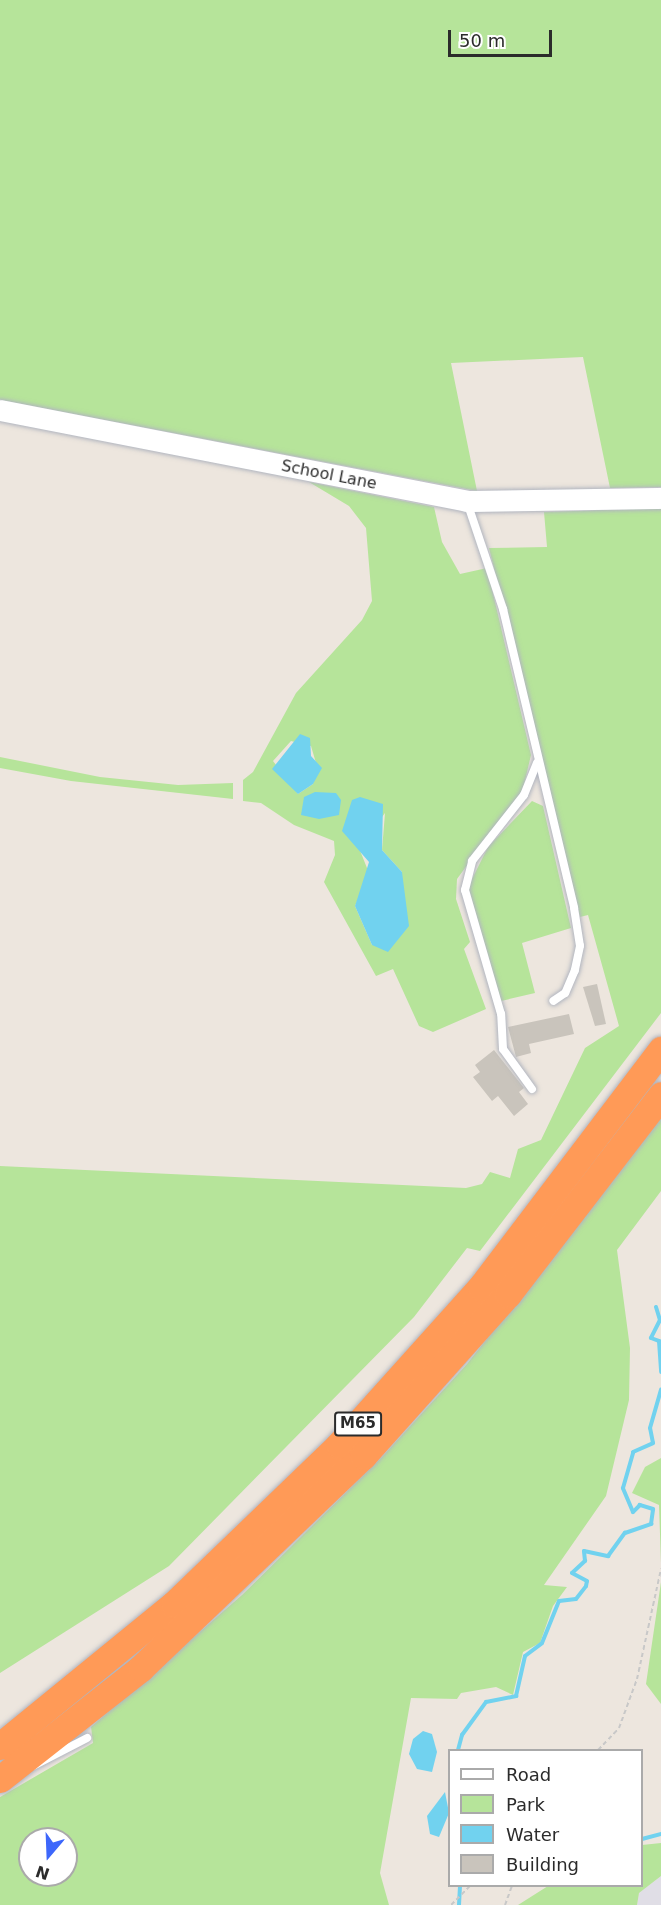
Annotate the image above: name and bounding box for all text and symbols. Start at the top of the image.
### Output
scale bar [451,18,554,56]
text: 50 m [459,30,505,51]
street label: School Lane [280,456,378,494]
road number: M65 [334,1412,382,1436]
legend [448,1749,643,1887]
text: Road [506,1764,551,1785]
text: Park [506,1794,545,1815]
text: Water [506,1824,559,1845]
north arrow [18,1827,78,1887]
text: Building [506,1854,579,1875]
text: N [33,1861,52,1884]

